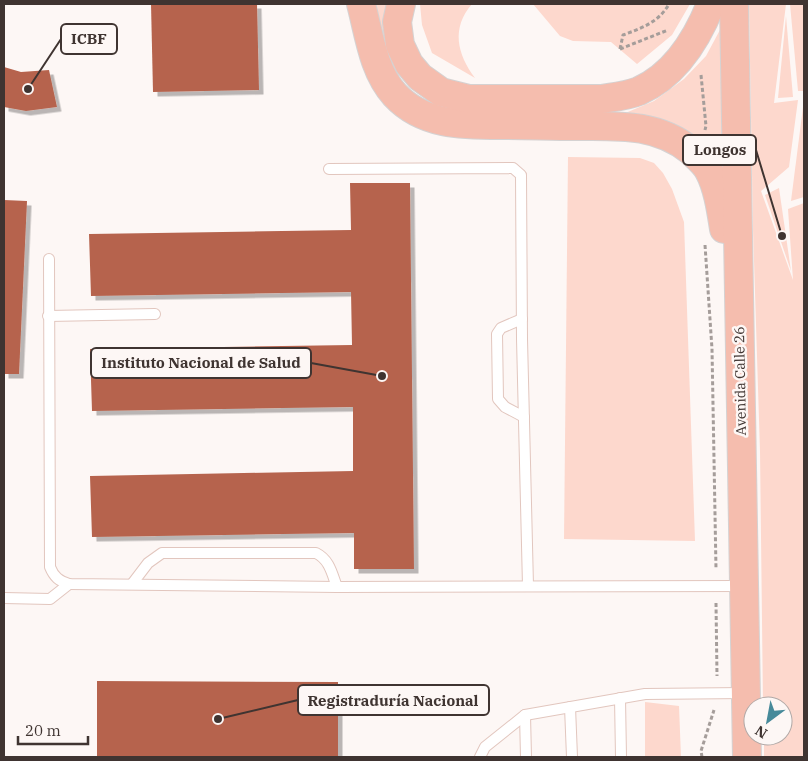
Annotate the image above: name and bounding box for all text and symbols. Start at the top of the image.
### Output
callout: ICBF [61,24,117,54]
text: ICBF [71,29,107,48]
callout: Longos [683,135,756,165]
text: Longos [694,140,746,159]
street label: Avenida Calle 26 [730,326,750,436]
callout: Instituto Nacional de Salud [91,348,311,378]
text: Instituto Nacional de Salud [101,353,301,372]
callout: Registraduría Nacional [298,685,489,715]
text: Registraduría Nacional [307,691,479,710]
north arrow [743,696,793,746]
scale bar [18,714,88,746]
text: 20 m [25,721,61,740]
text: N [752,721,771,743]

